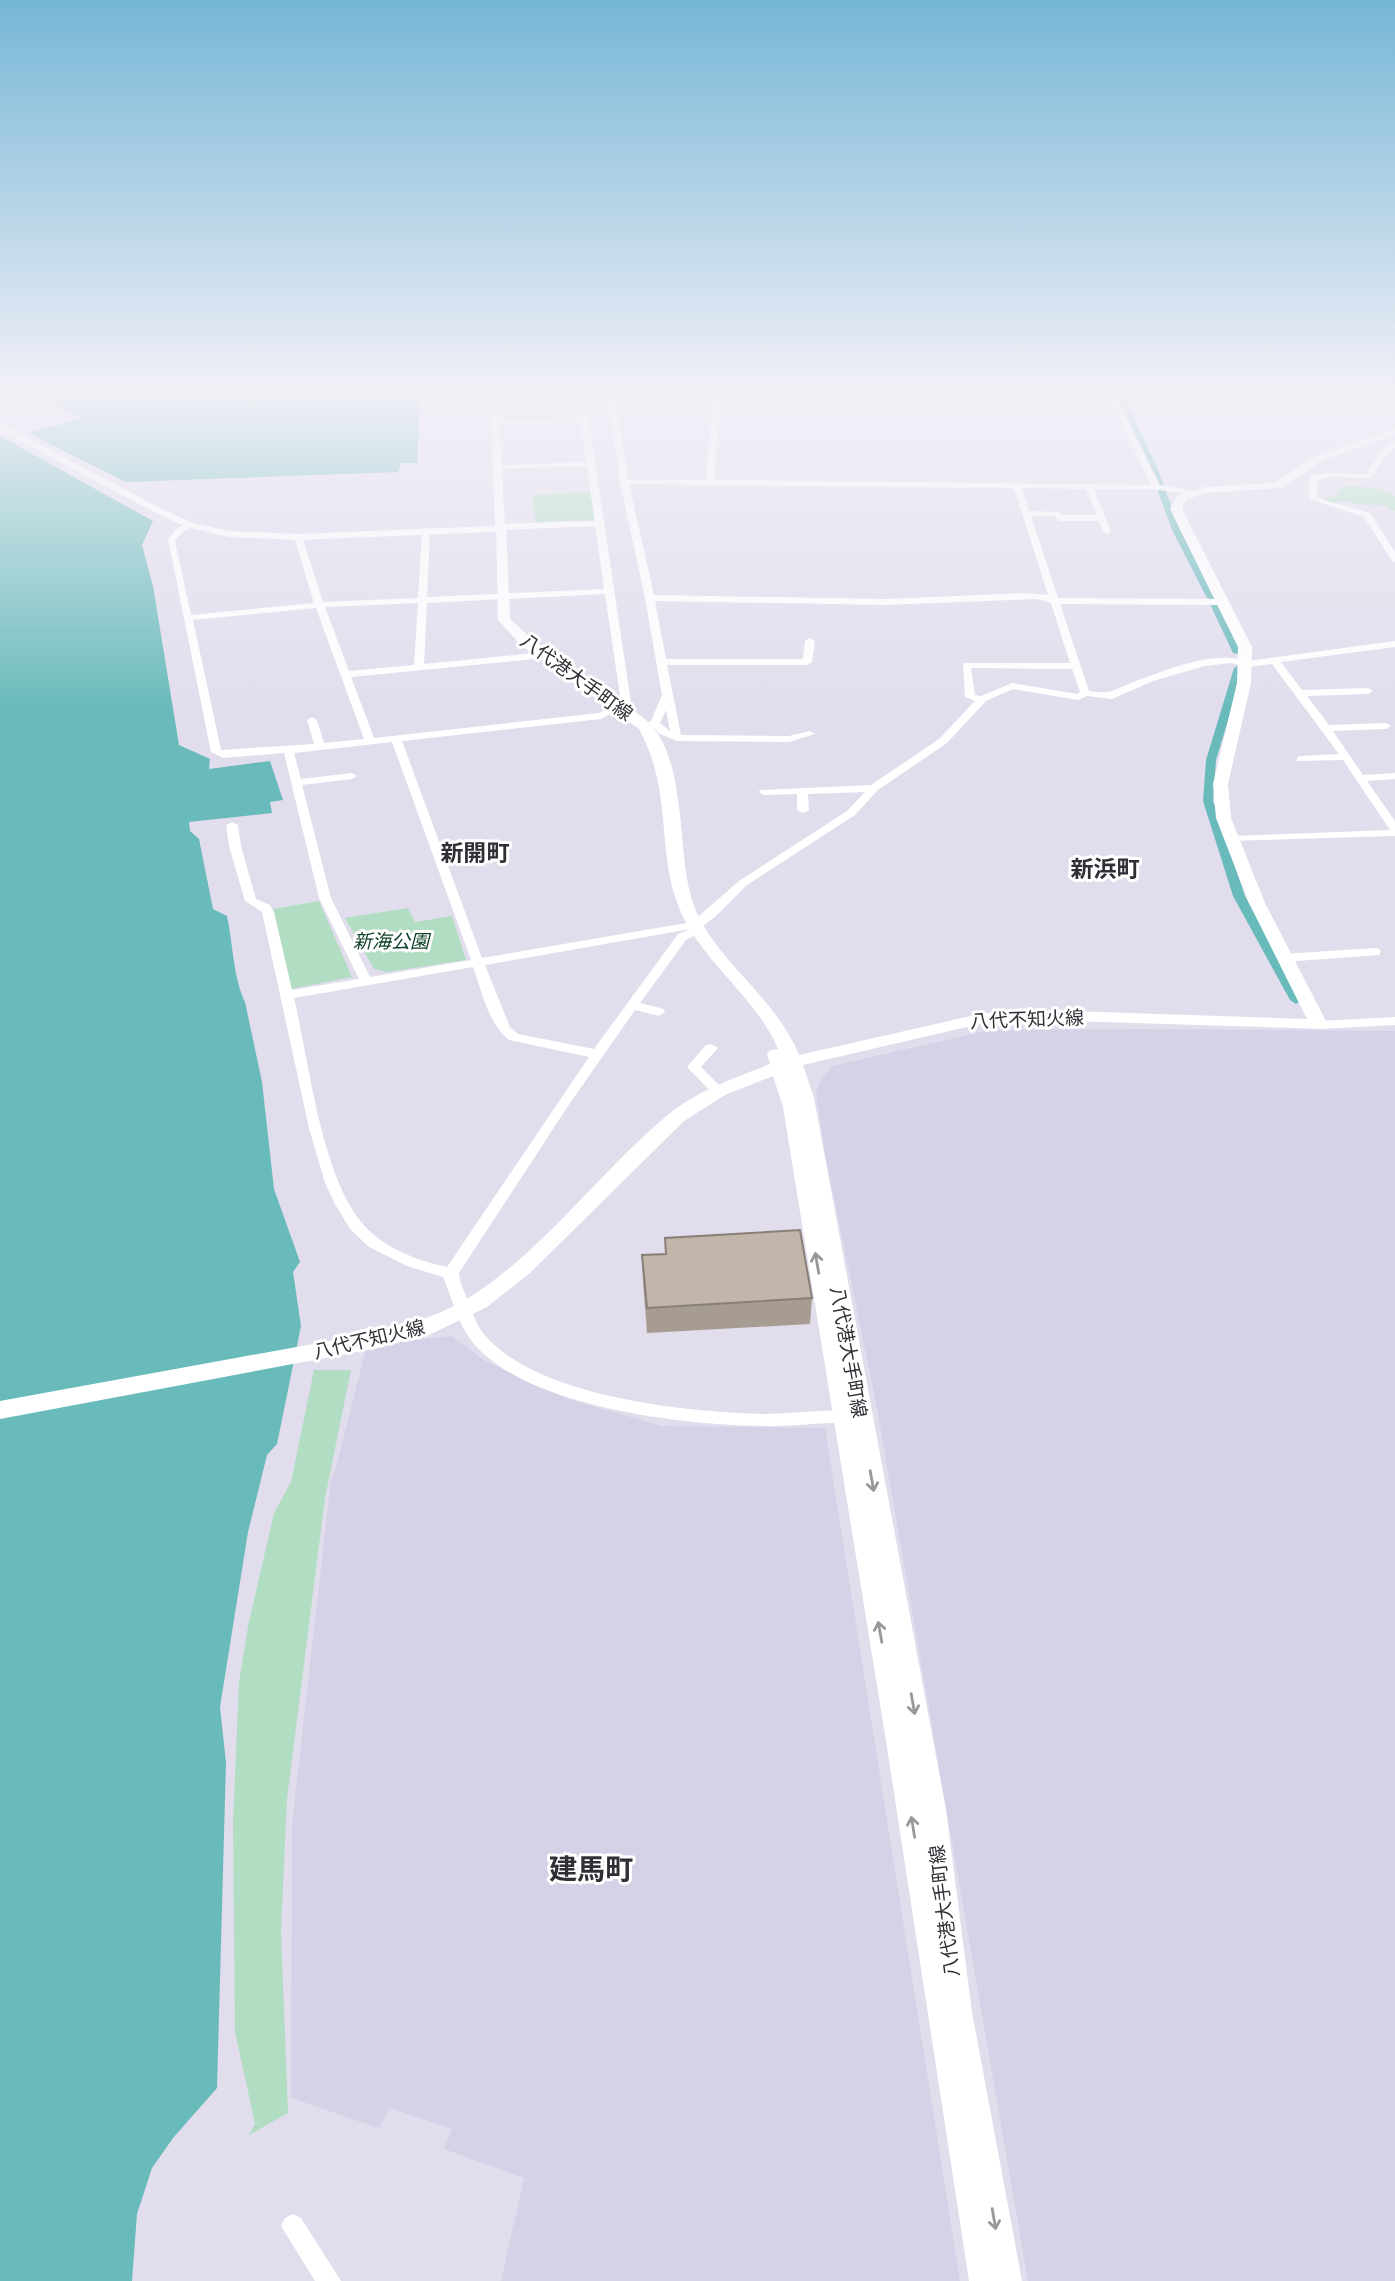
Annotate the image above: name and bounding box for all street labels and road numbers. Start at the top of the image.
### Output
street label: 八代港大手町線 [516,628,638,726]
street label: 八代不知火線 [970,1005,1084,1033]
street label: 八代港大手町線 [826,1284,872,1420]
street label: 八代不知火線 [311,1314,427,1364]
street label: 八代港大手町線 [924,1844,964,1978]

